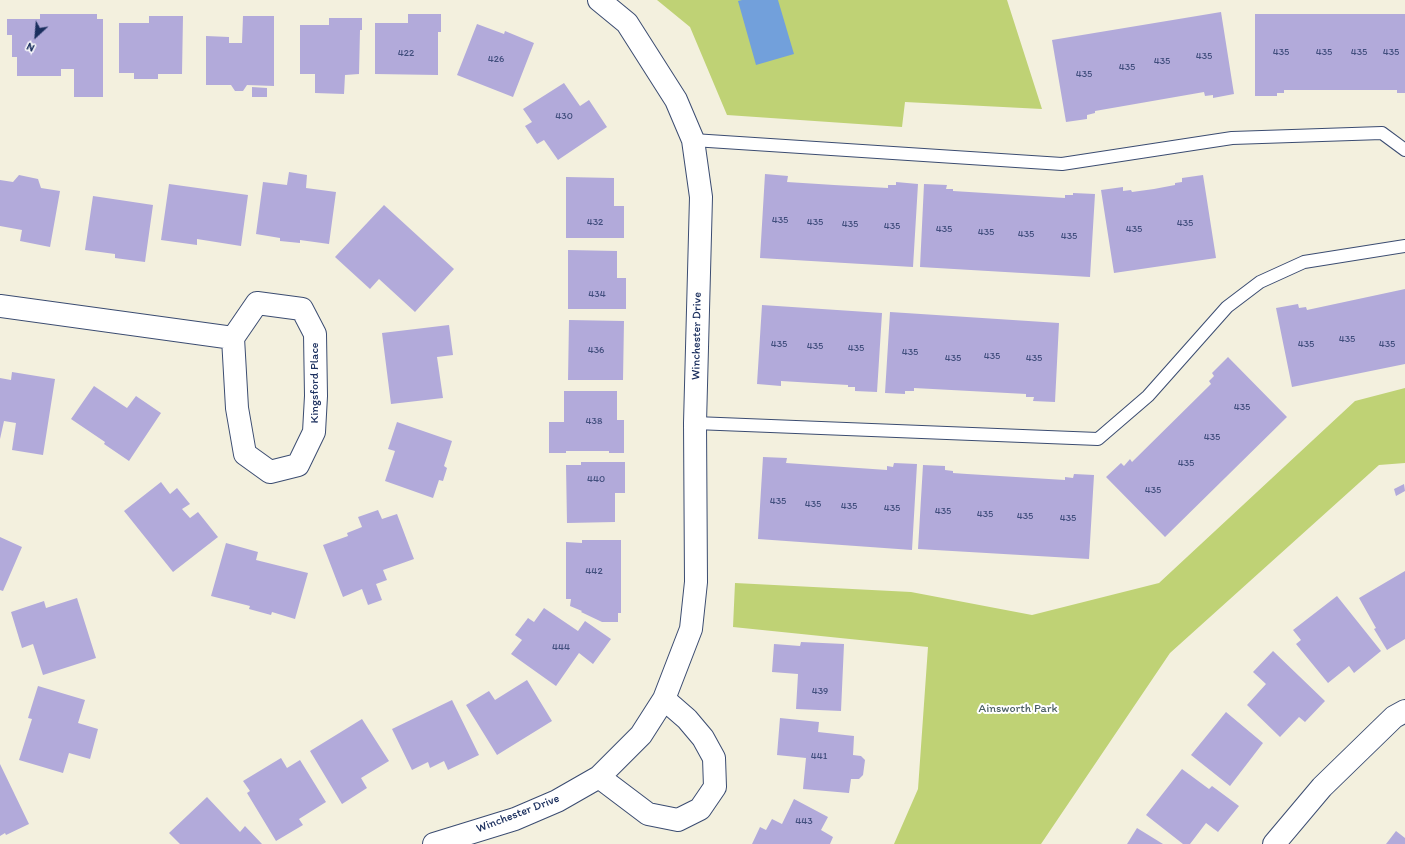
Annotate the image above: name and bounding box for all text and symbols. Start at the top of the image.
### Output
north arrow [16,16,56,56]
text: N [24,40,37,55]
house number: 435 [1273,46,1289,58]
house number: 435 [1316,46,1332,58]
house number: 435 [1351,46,1367,58]
house number: 435 [1383,46,1399,58]
house number: 422 [398,47,414,59]
house number: 435 [1196,50,1212,62]
house number: 426 [488,53,504,65]
house number: 435 [1154,55,1170,67]
house number: 435 [1119,61,1135,73]
house number: 435 [1076,68,1092,80]
house number: 430 [555,110,573,122]
house number: 435 [772,214,788,226]
house number: 432 [587,216,603,228]
house number: 435 [807,216,823,228]
house number: 435 [1177,217,1193,229]
house number: 435 [842,218,858,230]
house number: 435 [884,220,900,232]
house number: 435 [936,223,952,235]
house number: 435 [1126,223,1142,235]
house number: 435 [978,226,994,238]
house number: 435 [1018,228,1034,240]
house number: 435 [1061,230,1077,242]
house number: 434 [588,288,606,300]
street label: Winchester Drive [689,292,705,380]
house number: 435 [1339,333,1355,345]
house number: 435 [771,338,787,350]
house number: 435 [1298,338,1314,350]
house number: 435 [1379,338,1395,350]
house number: 435 [807,340,823,352]
street label: Kingsford Place [308,342,322,424]
house number: 435 [848,342,864,354]
house number: 436 [588,344,604,356]
house number: 435 [902,346,918,358]
house number: 435 [984,350,1000,362]
house number: 435 [945,352,961,364]
house number: 435 [1026,352,1042,364]
house number: 435 [1234,401,1250,413]
house number: 438 [586,415,602,427]
house number: 435 [1204,431,1220,443]
house number: 435 [1178,457,1194,469]
house number: 440 [587,473,605,485]
house number: 435 [1145,484,1161,496]
house number: 435 [770,495,786,507]
house number: 435 [805,498,821,510]
house number: 435 [841,500,857,512]
house number: 435 [884,502,900,514]
house number: 435 [935,505,951,517]
house number: 435 [977,508,993,520]
house number: 435 [1017,510,1033,522]
house number: 435 [1060,512,1076,524]
house number: 442 [585,565,603,577]
house number: 444 [552,641,570,653]
house number: 439 [812,685,828,697]
park label: Ainsworth Park [978,702,1058,716]
house number: 441 [811,750,827,762]
street label: Winchester Drive [474,792,562,836]
house number: 443 [795,815,813,827]

